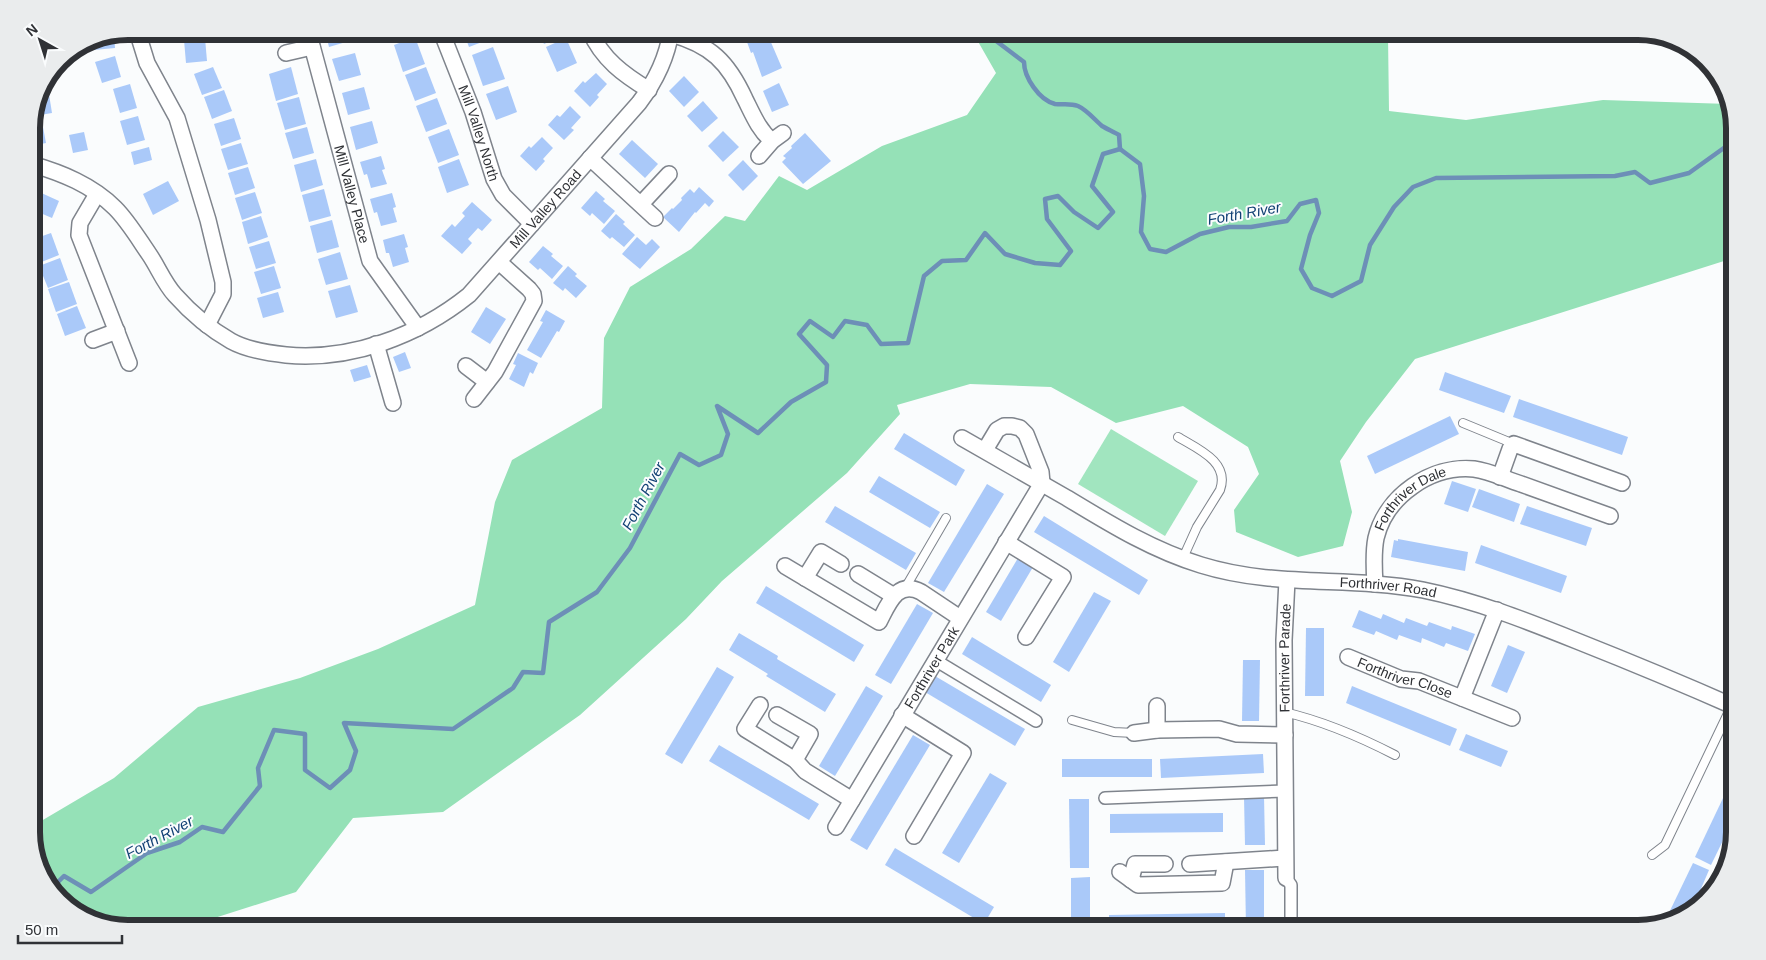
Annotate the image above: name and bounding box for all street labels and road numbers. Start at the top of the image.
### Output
street label: Mill Valley North [455,83,502,183]
street label: Mill Valley Place [331,143,373,245]
street label: Mill Valley Road [506,166,584,251]
street label: Forthriver Dale [1371,463,1448,533]
street label: Forthriver Road [1339,574,1438,601]
street label: Forthriver Parade [1276,603,1294,713]
street label: Forthriver Park [901,623,963,711]
street label: Forthriver Close [1355,654,1455,702]

